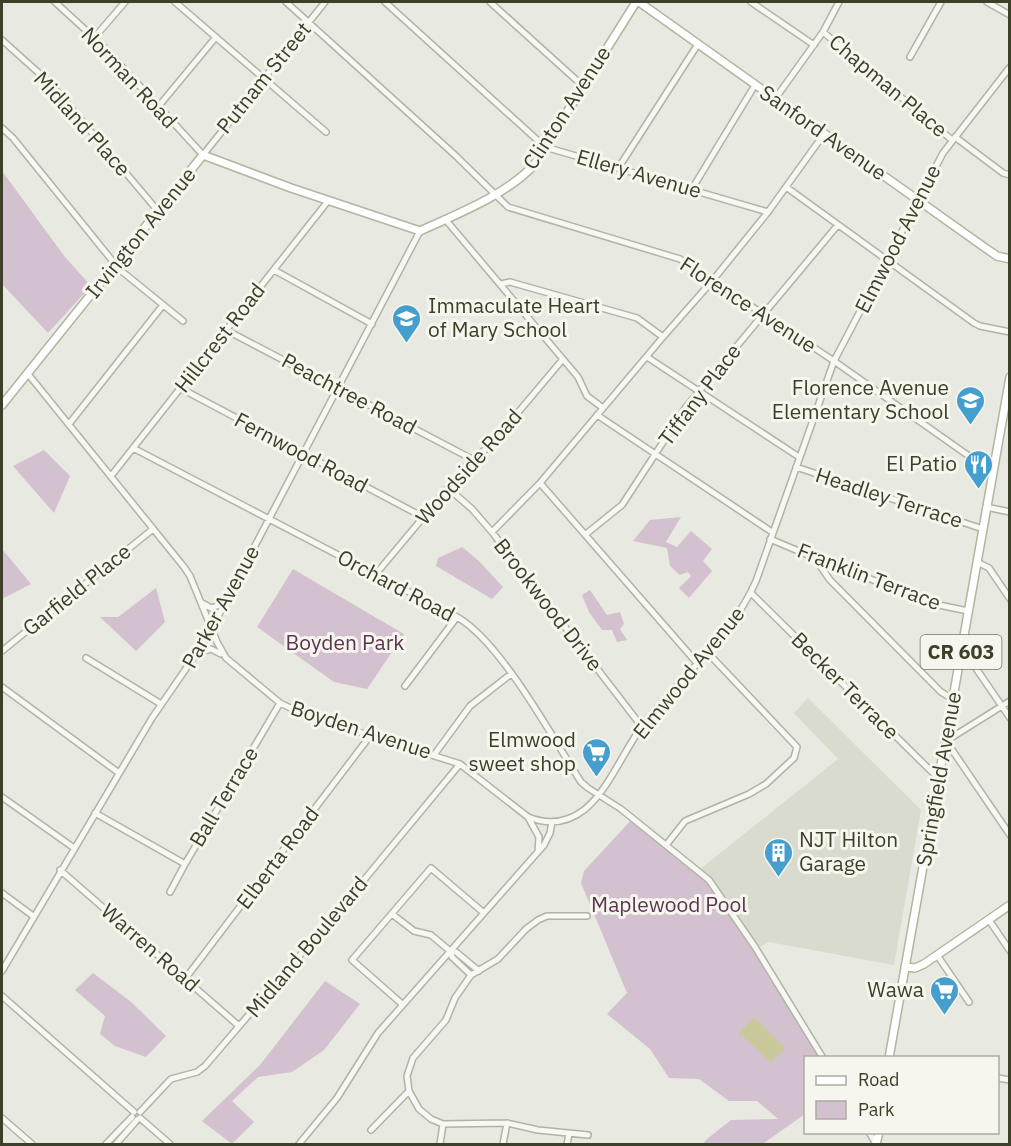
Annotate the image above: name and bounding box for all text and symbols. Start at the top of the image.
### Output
street label: Putnam Street [210,16,317,139]
street label: Norman Road [75,21,184,134]
street label: Chapman Place [824,27,954,143]
street label: Clinton Avenue [516,40,617,175]
street label: Midland Place [28,65,137,182]
street label: Sanford Avenue [755,78,892,186]
street label: Ellery Avenue [574,142,705,204]
street label: Elmwood Avenue [848,160,947,318]
street label: Irvington Avenue [79,161,202,304]
street label: Florence Avenue [675,250,822,359]
street label: Hillcrest Road [168,277,271,398]
place label: Immaculate Heart of Mary School [428,291,600,343]
school or university icon: Immaculate Heart of Mary School [391,302,423,344]
street label: Tiffany Place [652,338,747,451]
street label: Peachtree Road [277,346,422,440]
place label: Florence Avenue Elementary School [772,373,949,425]
school or university icon: Florence Avenue Elementary School [954,384,986,426]
street label: Woodside Road [409,403,528,530]
street label: Fernwood Road [230,405,373,499]
restaurant icon: El Patio [962,448,994,490]
place label: El Patio [886,449,957,477]
street label: Headley Terrace [812,460,966,534]
street label: Brookwood Drive [488,532,609,677]
street label: Franklin Terrace [794,536,945,616]
street label: Garfield Place [16,537,136,641]
street label: Parker Avenue [175,540,265,673]
street label: Orchard Road [333,542,460,628]
street label: Elmwood Avenue [626,600,750,745]
street label: Becker Terrace [786,625,906,745]
park label: Boyden Park [286,628,404,656]
road number: CR 603 [920,635,1002,669]
street label: Springfield Avenue [909,689,967,868]
street label: Boyden Avenue [287,693,435,765]
place label: Elmwood sweet shop [468,725,576,777]
supermarket icon: Elmwood sweet shop [581,736,613,778]
street label: Ball Terrace [182,741,264,852]
street label: Elberta Road [230,801,325,914]
place label: NJT Hilton Garage [799,825,898,877]
building icon: NJT Hilton Garage [762,836,794,878]
street label: Midland Boulevard [239,870,374,1023]
park label: Maplewood Pool [591,890,747,918]
street label: Warren Road [96,897,206,998]
supermarket icon: Wawa [929,974,961,1016]
place label: Wawa [867,975,924,1003]
legend [804,1056,999,1134]
text: Road [858,1068,899,1091]
text: Park [858,1098,895,1121]

